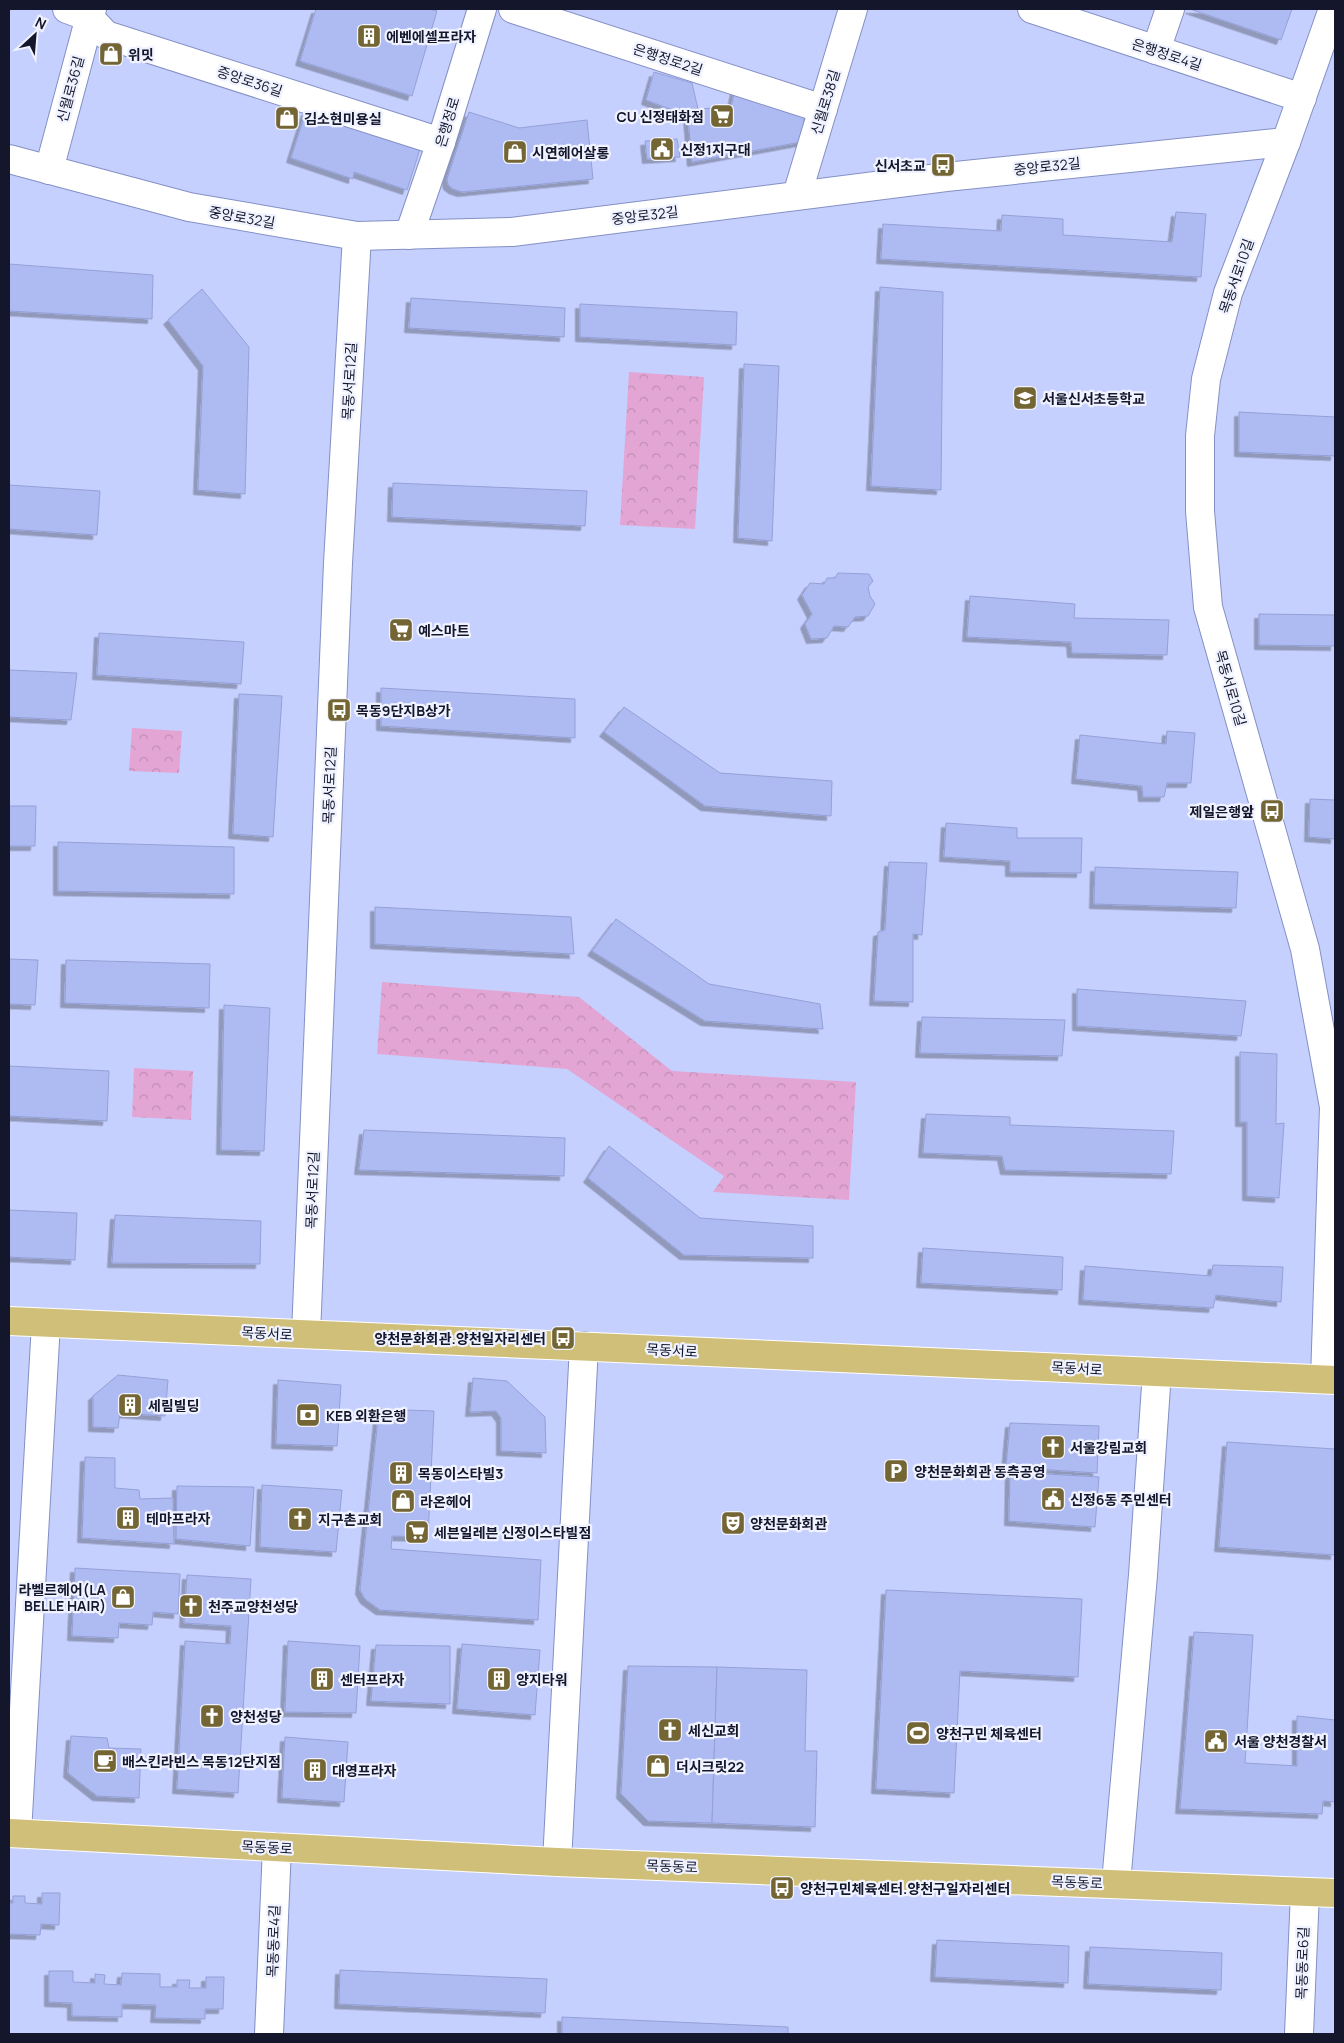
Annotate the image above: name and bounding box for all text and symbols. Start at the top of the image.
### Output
north arrow [10,10,60,60]
text: N [32,12,50,34]
building icon: 에벤에셀프라자 [356,23,382,49]
place label: 에벤에셀프라자 [386,27,476,46]
street label: 은행정로4길 [1130,34,1204,74]
street label: 은행정로2길 [631,39,705,79]
shop icon: 위밋 [98,41,124,67]
place label: 위밋 [128,45,154,64]
street label: 신월로36길 [52,54,88,124]
street label: 중앙로36길 [215,61,285,101]
street label: 신월로38길 [806,67,844,137]
street label: 은행정로 [430,94,464,149]
supermarket icon: CU 신정태화점 [709,103,735,129]
shop icon: 김소현미용실 [274,105,300,131]
place label: CU 신정태화점 [616,107,704,126]
place label: 김소현미용실 [304,109,381,128]
public building icon: 신정1지구대 [649,136,675,162]
shop icon: 시연헤어살롱 [502,139,528,165]
place label: 신정1지구대 [680,140,751,159]
place label: 시연헤어살롱 [532,143,609,162]
bus stop icon: 신서초교 [930,152,956,178]
street label: 중앙로32길 [1013,153,1081,179]
place label: 신서초교 [874,156,926,175]
street label: 중앙로32길 [610,201,680,229]
street label: 중앙로32길 [207,202,277,232]
street label: 목동서로10길 [1214,236,1258,316]
street label: 목동서로12길 [337,342,361,420]
school or university icon: 서울신서초등학교 [1012,385,1038,411]
place label: 서울신서초등학교 [1042,389,1145,408]
supermarket icon: 예스마트 [388,617,414,643]
place label: 예스마트 [418,621,470,640]
street label: 목동서로10길 [1211,648,1251,728]
bus stop icon: 목동9단지B상가 [326,697,352,723]
place label: 목동9단지B상가 [356,701,451,720]
street label: 목동서로12길 [318,746,340,824]
bus stop icon: 제일은행앞 [1259,798,1285,824]
place label: 제일은행앞 [1190,802,1254,821]
street label: 목동서로12길 [301,1151,323,1229]
street label: 목동서로 [241,1322,293,1344]
bus stop icon: 양천문화회관.양천일자리센터 [550,1325,576,1351]
place label: 양천문화회관.양천일자리센터 [374,1329,546,1348]
street label: 목동서로 [646,1339,698,1361]
street label: 목동서로 [1051,1357,1103,1379]
building icon: 세림빌딩 [117,1392,143,1418]
place label: 세림빌딩 [148,1396,200,1415]
bank icon: KEB 외환은행 [295,1402,321,1428]
place label: KEB 외환은행 [326,1406,406,1425]
church icon: 서울강림교회 [1040,1434,1066,1460]
place label: 서울강림교회 [1070,1438,1147,1457]
parking icon: 양천문화회관 동측공영 [883,1458,909,1484]
building icon: 목동이스타빌3 [388,1460,414,1486]
place label: 양천문화회관 동측공영 [914,1462,1046,1481]
place label: 목동이스타빌3 [418,1464,503,1483]
public building icon: 신정6동 주민센터 [1040,1486,1066,1512]
shop icon: 라온헤어 [390,1488,416,1514]
place label: 신정6동 주민센터 [1070,1490,1172,1509]
place label: 라온헤어 [420,1492,472,1511]
building icon: 테마프라자 [115,1505,141,1531]
church icon: 지구촌교회 [287,1506,313,1532]
place label: 테마프라자 [146,1509,211,1528]
place label: 지구촌교회 [318,1510,382,1529]
theatre icon: 양천문화회관 [720,1510,746,1536]
place label: 양천문화회관 [750,1514,827,1533]
supermarket icon: 세븐일레븐 신정이스타빌점 [404,1519,430,1545]
place label: 세븐일레븐 신정이스타빌점 [434,1523,591,1542]
place label: 라벨르헤어(LA BELLE HAIR) [18,1580,107,1615]
shop icon: 라벨르헤어(LA BELLE HAIR) [110,1584,136,1610]
church icon: 천주교양천성당 [178,1593,204,1619]
place label: 천주교양천성당 [208,1597,298,1616]
building icon: 센터프라자 [309,1666,335,1692]
building icon: 양지타워 [486,1666,512,1692]
place label: 센터프라자 [340,1670,405,1689]
place label: 양지타워 [516,1670,568,1689]
church icon: 양천성당 [199,1703,225,1729]
place label: 양천성당 [230,1707,282,1726]
church icon: 세신교회 [657,1717,683,1743]
sports icon: 양천구민 체육센터 [905,1720,931,1746]
place label: 세신교회 [688,1721,740,1740]
place label: 양천구민 체육센터 [936,1724,1042,1743]
public building icon: 서울 양천경찰서 [1203,1728,1229,1754]
place label: 서울 양천경찰서 [1234,1732,1327,1751]
cafe icon: 배스킨라빈스 목동12단지점 [92,1748,118,1774]
place label: 배스킨라빈스 목동12단지점 [122,1752,281,1771]
shop icon: 더시크릿22 [645,1753,671,1779]
building icon: 대영프라자 [302,1757,328,1783]
place label: 더시크릿22 [676,1757,744,1776]
place label: 대영프라자 [332,1761,397,1780]
street label: 목동동로 [241,1836,293,1858]
street label: 목동동로 [646,1856,698,1876]
street label: 목동동로 [1051,1872,1103,1892]
bus stop icon: 양천구민체육센터.양천구일자리센터 [769,1875,795,1901]
place label: 양천구민체육센터.양천구일자리센터 [800,1879,1010,1898]
street label: 목동동로4길 [262,1904,284,1978]
street label: 목동동로6길 [1291,1926,1313,2000]

